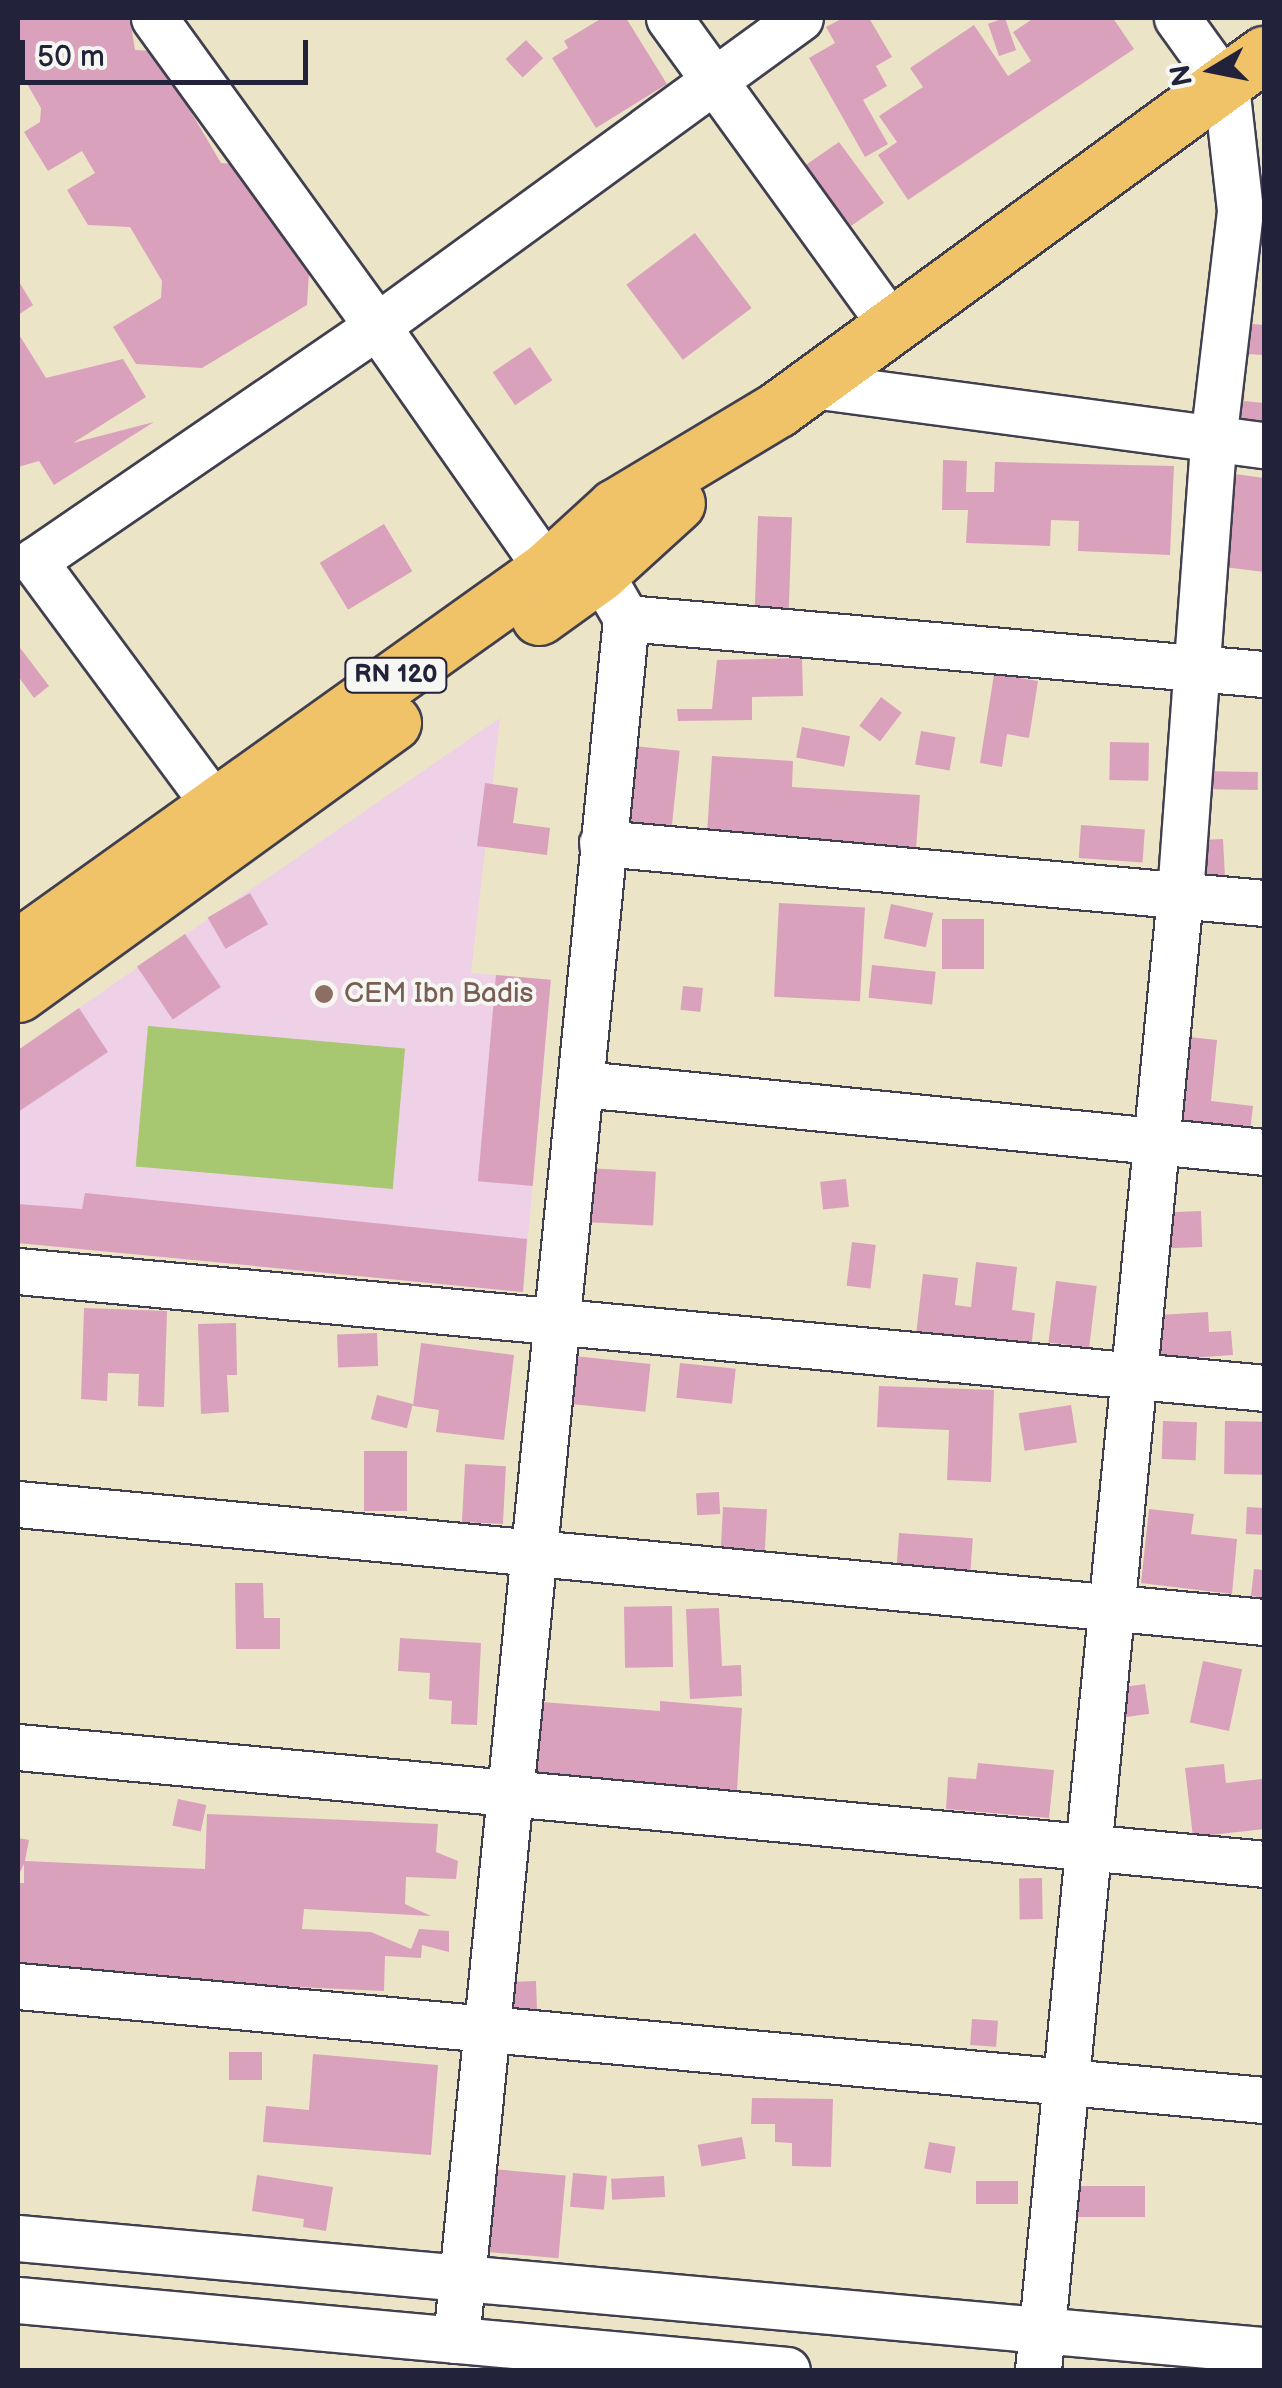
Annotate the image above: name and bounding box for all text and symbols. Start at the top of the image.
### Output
scale bar [25,20,312,82]
north arrow [1162,20,1262,120]
text: 50 m [37,39,105,75]
text: N [1164,62,1200,89]
road number: RN 120 [344,655,448,695]
place label: CEM Ibn Badis [344,977,533,1011]
marker: CEM Ibn Badis [313,983,335,1005]

